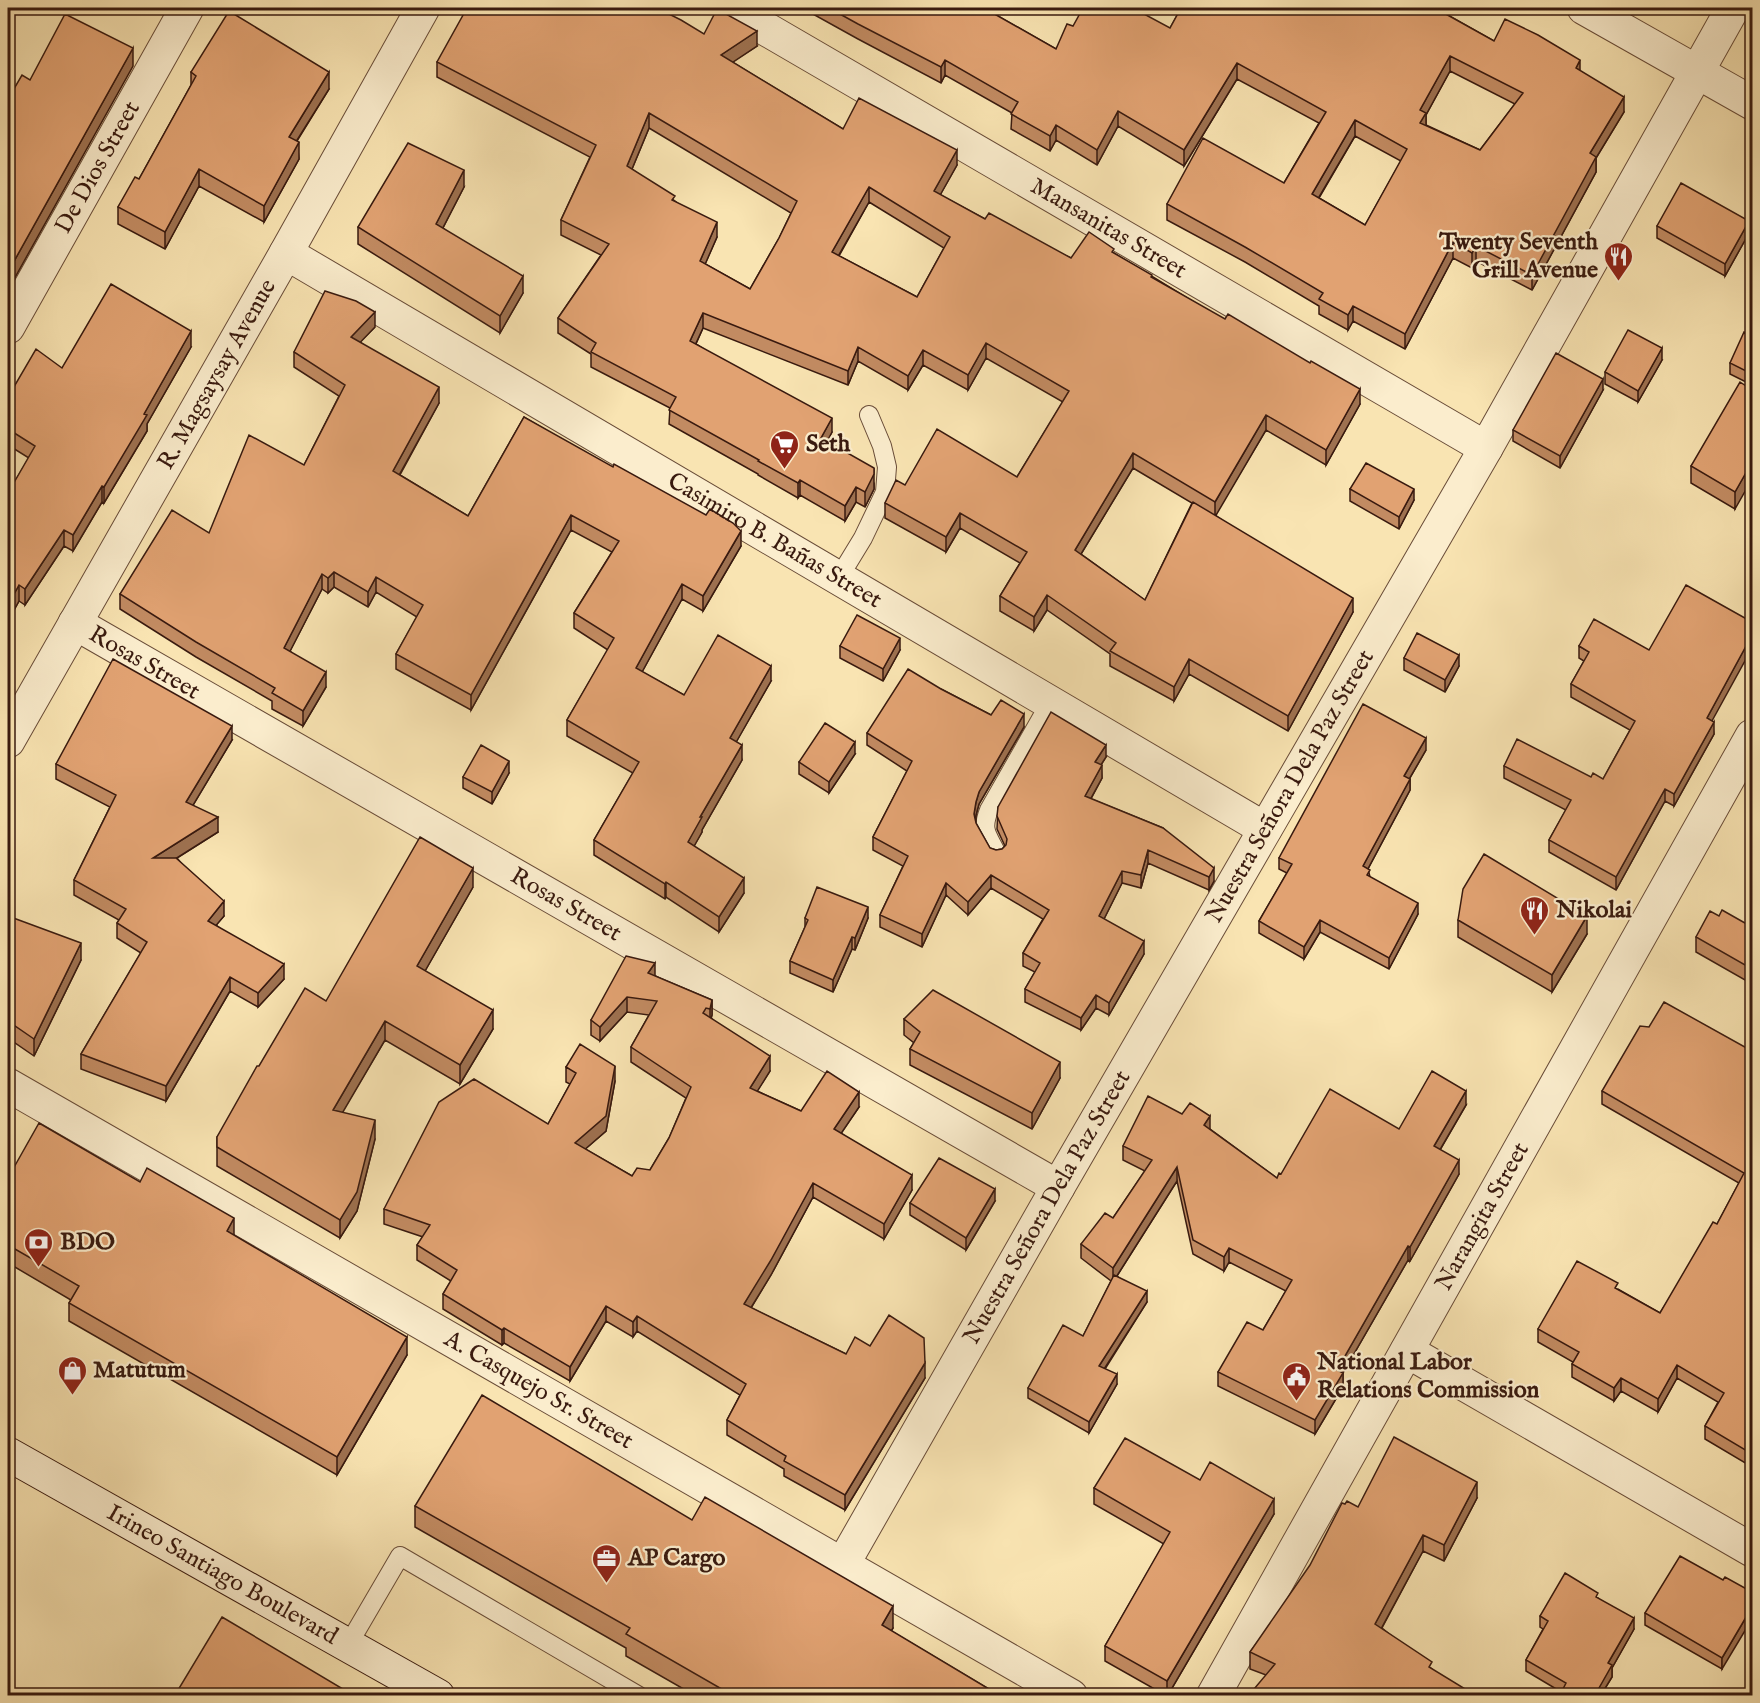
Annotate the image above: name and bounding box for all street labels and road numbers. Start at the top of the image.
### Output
street label: De Dios Street [48,96,147,239]
street label: Mansanitas Street [1025,171,1192,286]
street label: R. Magsaysay Avenue [150,274,283,475]
street label: Casimiro B. Bañas Street [662,465,887,616]
street label: Rosas Street [83,619,206,707]
street label: Nuestra Señora Dela Paz Street [1199,644,1381,929]
street label: Rosas Street [505,861,627,949]
street label: Nuestra Señora Dela Paz Street [956,1065,1138,1350]
street label: Narangita Street [1428,1137,1536,1296]
street label: A. Casquejo Sr. Street [438,1323,639,1457]
street label: Irineo Santiago Boulevard [101,1497,344,1652]

